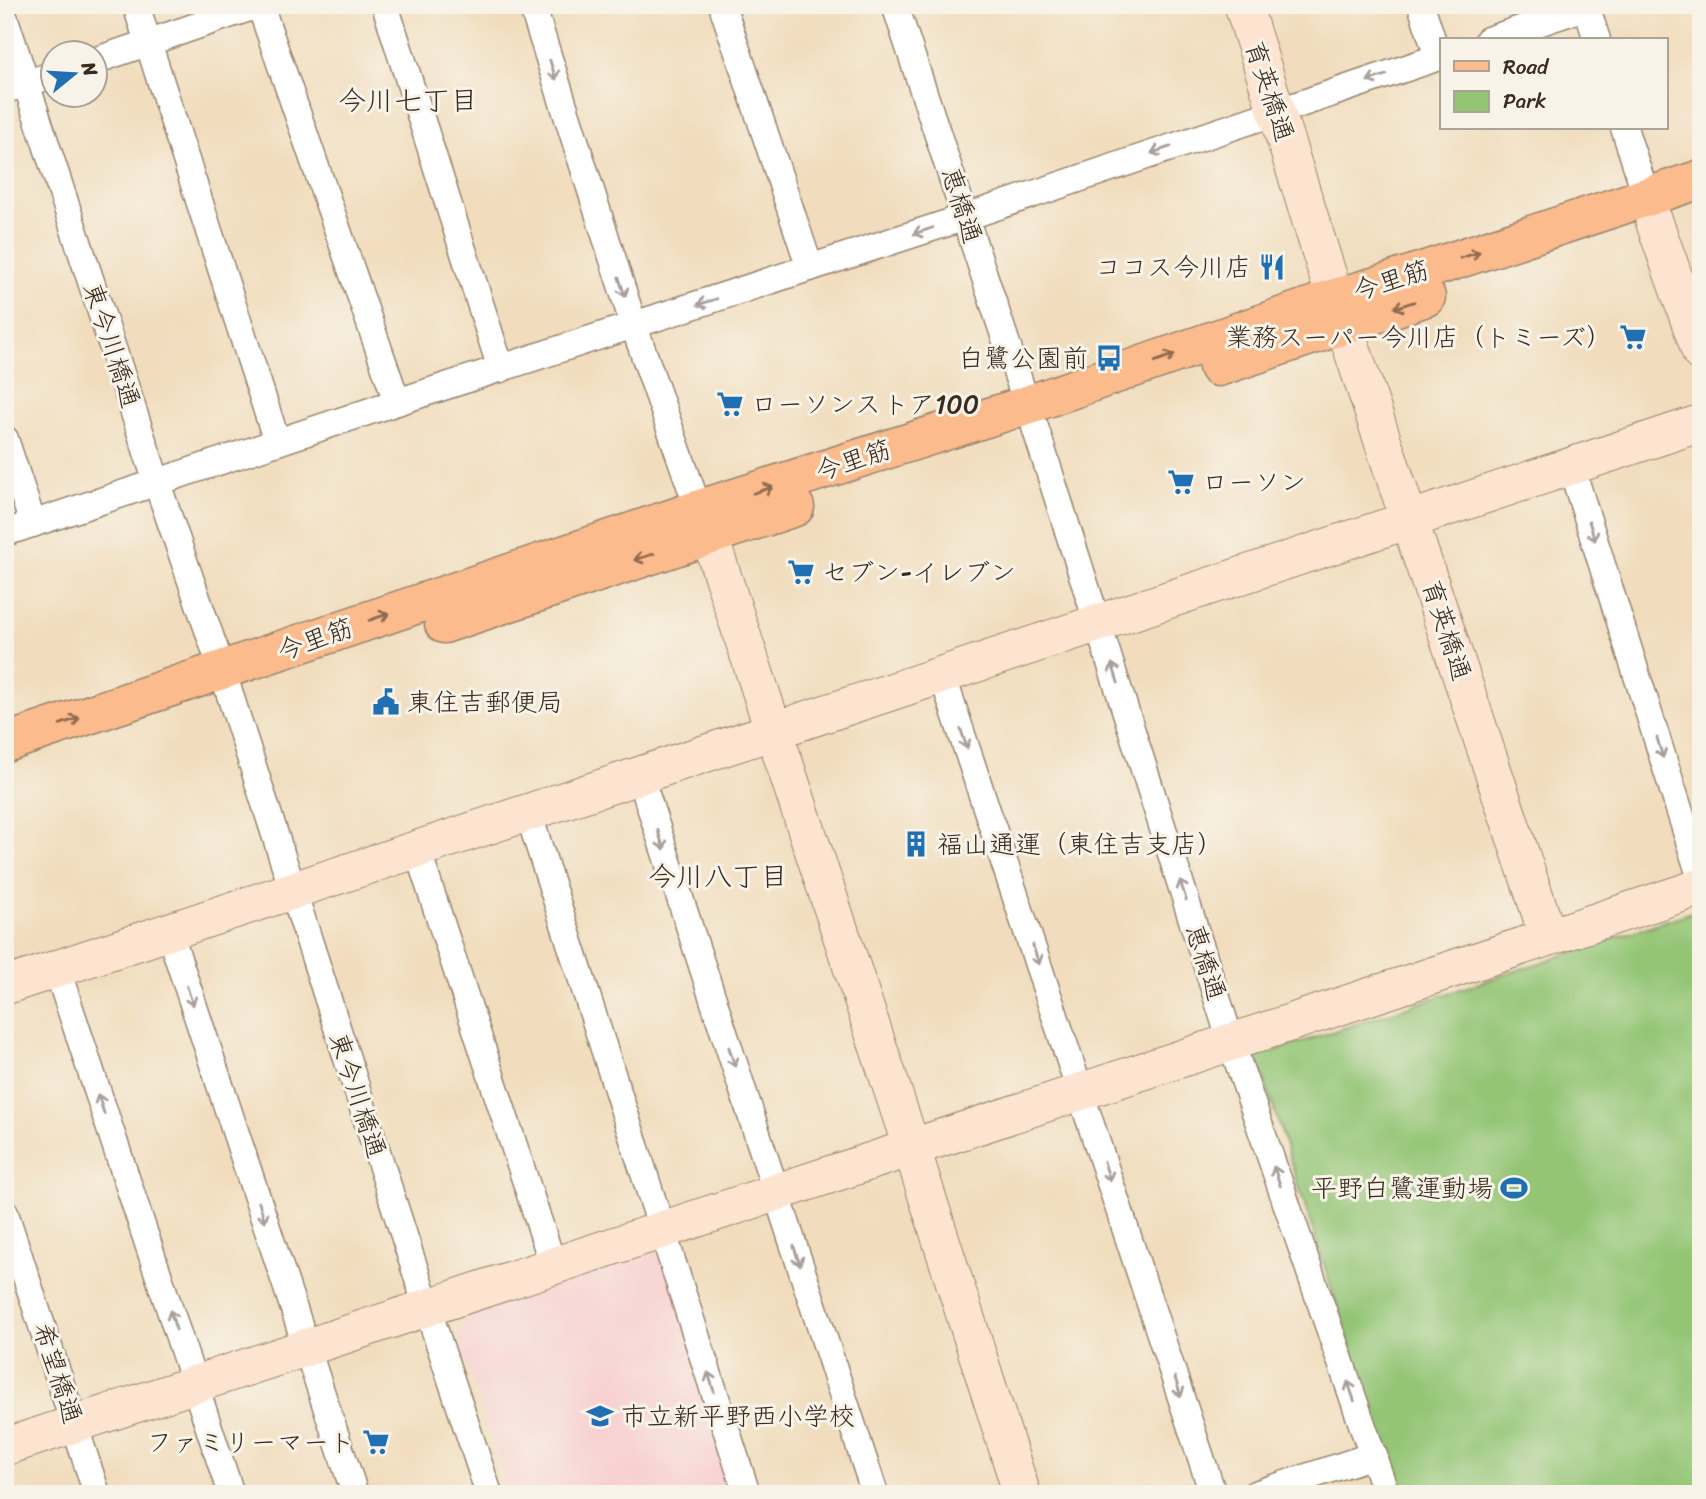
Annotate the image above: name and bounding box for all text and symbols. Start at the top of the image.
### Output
street label: 育英橋通 [1232,34,1308,148]
north arrow [38,38,108,108]
legend [1440,38,1668,130]
text: Road [1503,48,1550,86]
text: N [72,57,108,81]
one-way arrow [547,59,560,81]
one-way arrow [1366,72,1388,85]
district label: 今川七丁目 [338,76,478,125]
text: Park [1503,82,1546,120]
one-way arrow [1151,145,1173,157]
street label: 恵橋通 [928,161,996,249]
one-way arrow [912,226,934,239]
place label: ココス今川店 [1095,244,1251,290]
street label: 今里筋 [1347,247,1435,313]
one-way arrow [1459,248,1481,261]
restaurant icon: ココス今川店 [1257,252,1287,282]
street label: 東今川橋通 [70,276,154,414]
one-way arrow [616,276,629,298]
one-way arrow [696,297,718,309]
one-way arrow [1393,300,1415,312]
place label: 業務スーパー今川店（トミーズ） [1226,314,1612,360]
supermarket icon: 業務スーパー今川店（トミーズ） [1618,322,1648,352]
place label: 白鷺公園前 [958,335,1088,381]
bus stop icon: 白鷺公園前 [1094,343,1124,373]
one-way arrow [1154,351,1176,363]
place label: ローソンストア100 [751,381,979,427]
supermarket icon: ローソンストア100 [715,389,745,419]
street label: 今里筋 [809,426,897,494]
place label: ローソン [1202,459,1306,505]
supermarket icon: ローソン [1166,467,1196,497]
one-way arrow [751,482,773,495]
one-way arrow [1586,520,1599,542]
place label: セブン-イレブン [822,549,1016,595]
one-way arrow [633,551,655,564]
supermarket icon: セブン-イレブン [786,557,816,587]
street label: 育英橋通 [1409,573,1485,687]
street label: 今里筋 [271,605,359,673]
one-way arrow [368,610,390,622]
one-way arrow [1107,662,1120,684]
place label: 東住吉郵便局 [407,679,563,725]
public building icon: 東住吉郵便局 [371,687,401,717]
one-way arrow [59,714,81,727]
one-way arrow [959,728,971,750]
one-way arrow [1654,737,1667,759]
place label: 福山通運（東住吉支店） [937,821,1223,867]
one-way arrow [656,829,668,851]
building icon: 福山通運（東住吉支店） [901,829,931,859]
district label: 今川八丁目 [648,852,788,901]
one-way arrow [1176,879,1188,901]
street label: 恵橋通 [1172,918,1240,1006]
one-way arrow [1030,944,1043,966]
one-way arrow [185,985,197,1007]
street label: 東今川橋通 [316,1026,400,1164]
one-way arrow [726,1045,739,1067]
one-way arrow [94,1093,107,1115]
one-way arrow [1101,1160,1114,1182]
one-way arrow [1270,1165,1282,1187]
place label: 平野白鷺運動場 [1311,1165,1493,1211]
sports icon: 平野白鷺運動場 [1499,1173,1529,1203]
one-way arrow [257,1201,269,1223]
one-way arrow [791,1245,804,1267]
one-way arrow [165,1309,178,1331]
street label: 希望橋通 [20,1316,96,1430]
one-way arrow [704,1372,716,1394]
one-way arrow [1173,1376,1185,1398]
one-way arrow [1344,1380,1356,1402]
place label: 市立新平野西小学校 [621,1393,855,1439]
school or university icon: 市立新平野西小学校 [585,1401,615,1431]
place label: ファミリーマート [146,1419,355,1465]
supermarket icon: ファミリーマート [361,1427,391,1457]

